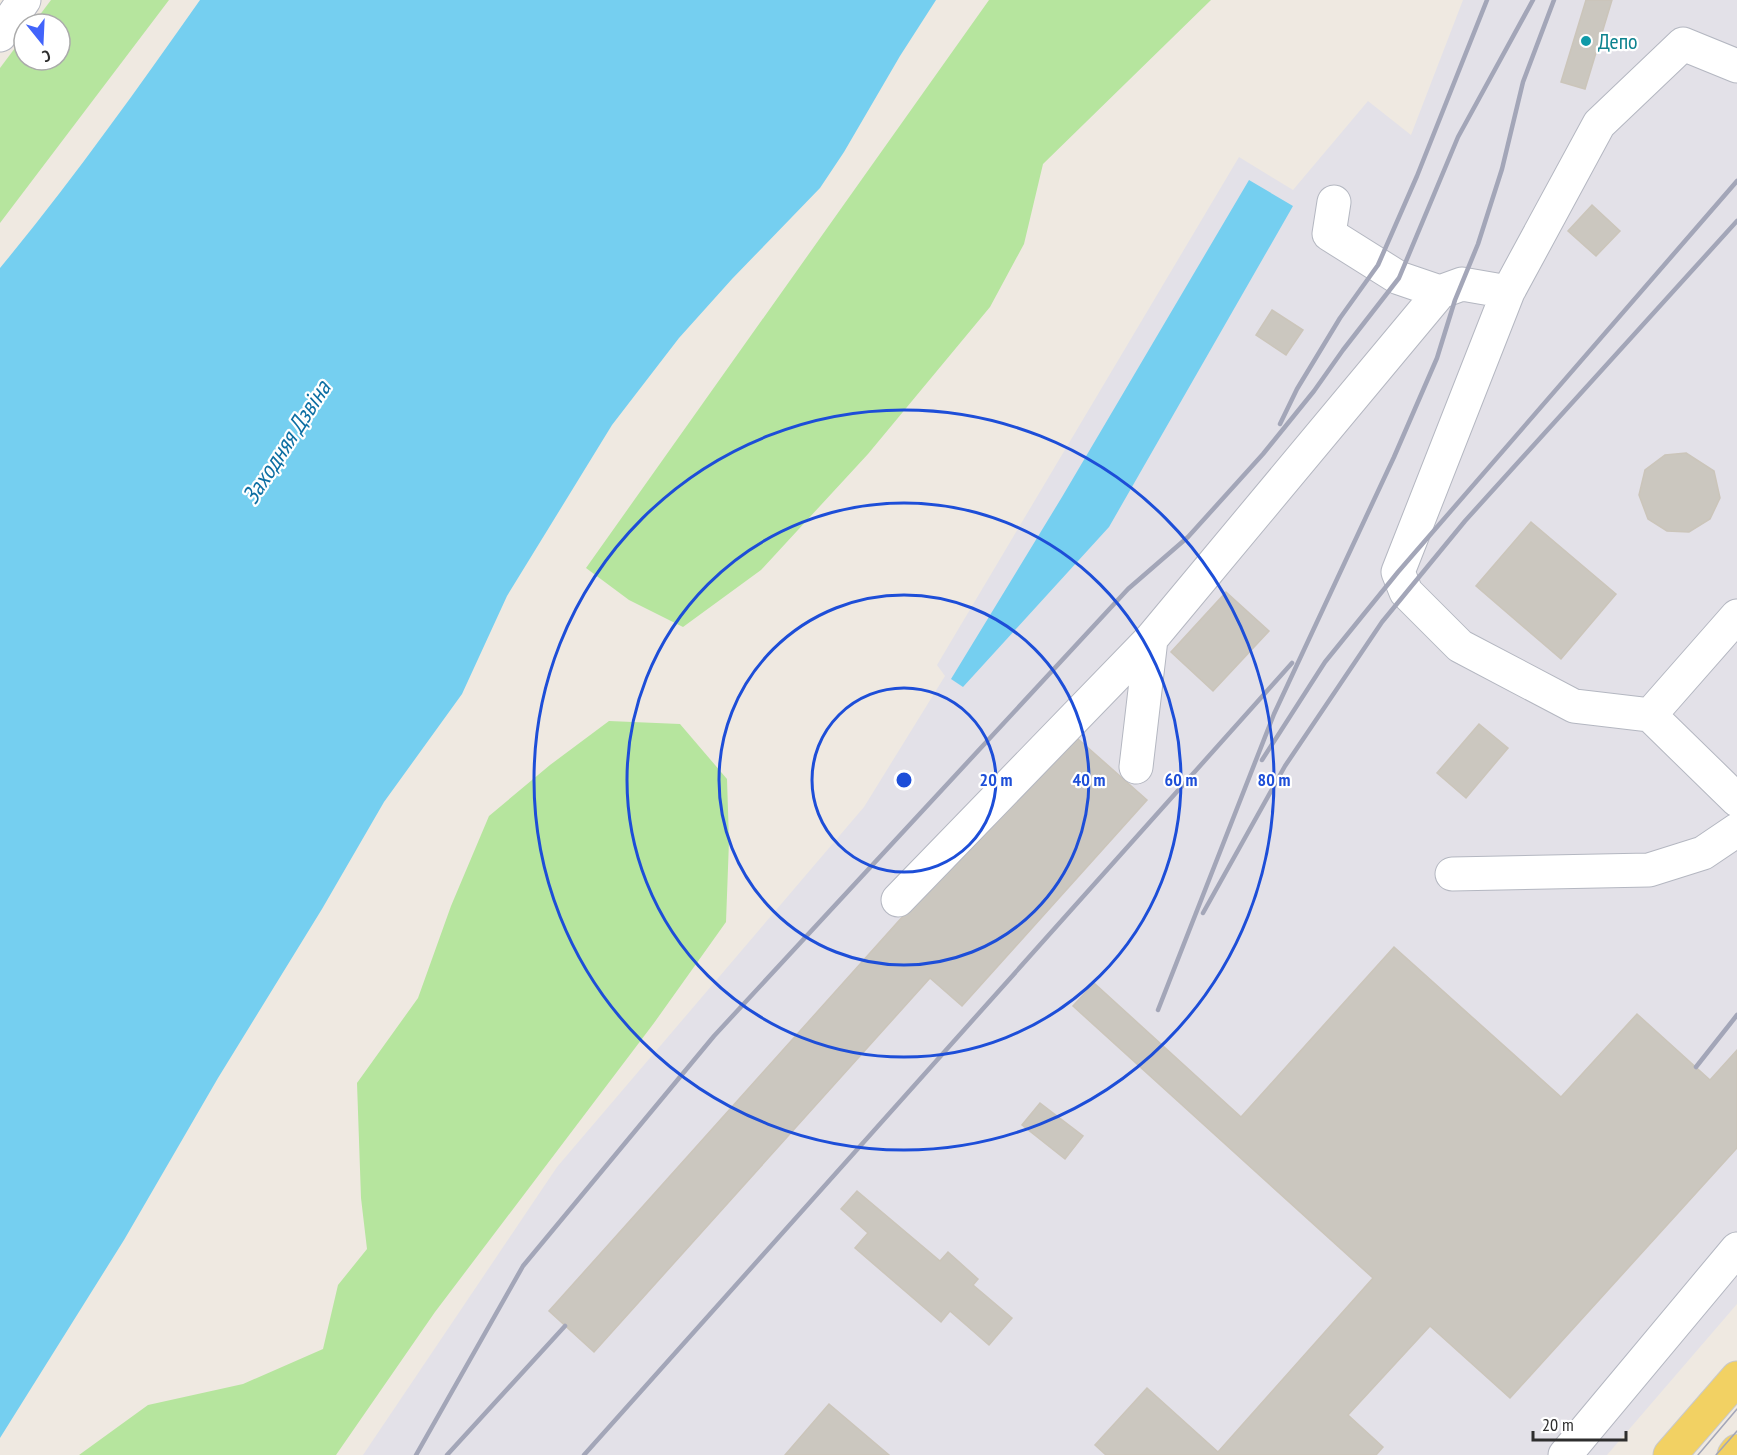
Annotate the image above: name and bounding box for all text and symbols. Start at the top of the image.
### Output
north arrow [12,12,72,72]
place label: Депо [1598,27,1638,55]
marker: Депо [1579,34,1593,48]
text: С [39,46,53,67]
water label: Заходняя Дзвіна [235,374,338,509]
text: 20 m [980,768,1012,791]
text: 40 m [1073,768,1105,791]
text: 60 m [1165,768,1197,791]
text: 80 m [1258,768,1290,791]
centre of rings [894,770,914,790]
scale bar [1533,1404,1626,1442]
text: 20 m [1542,1413,1574,1436]

